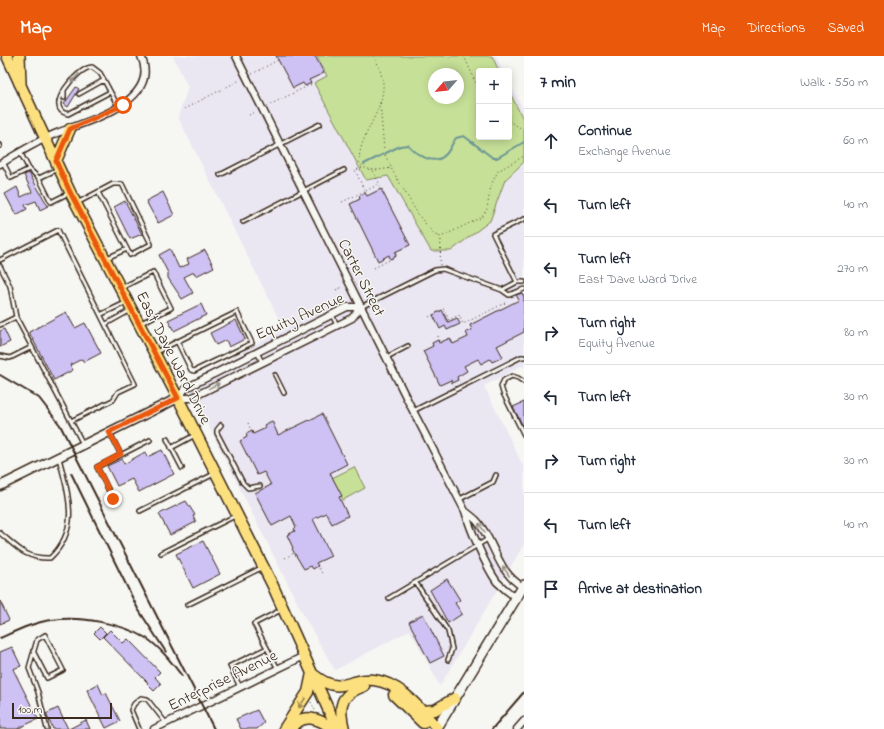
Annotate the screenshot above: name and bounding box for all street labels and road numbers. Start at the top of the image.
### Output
street label: Carter Street [331,235,391,322]
street label: Equity Avenue [252,286,349,347]
street label: East Dave Ward Drive [129,287,217,429]
street label: Enterprise Avenue [164,644,282,718]

